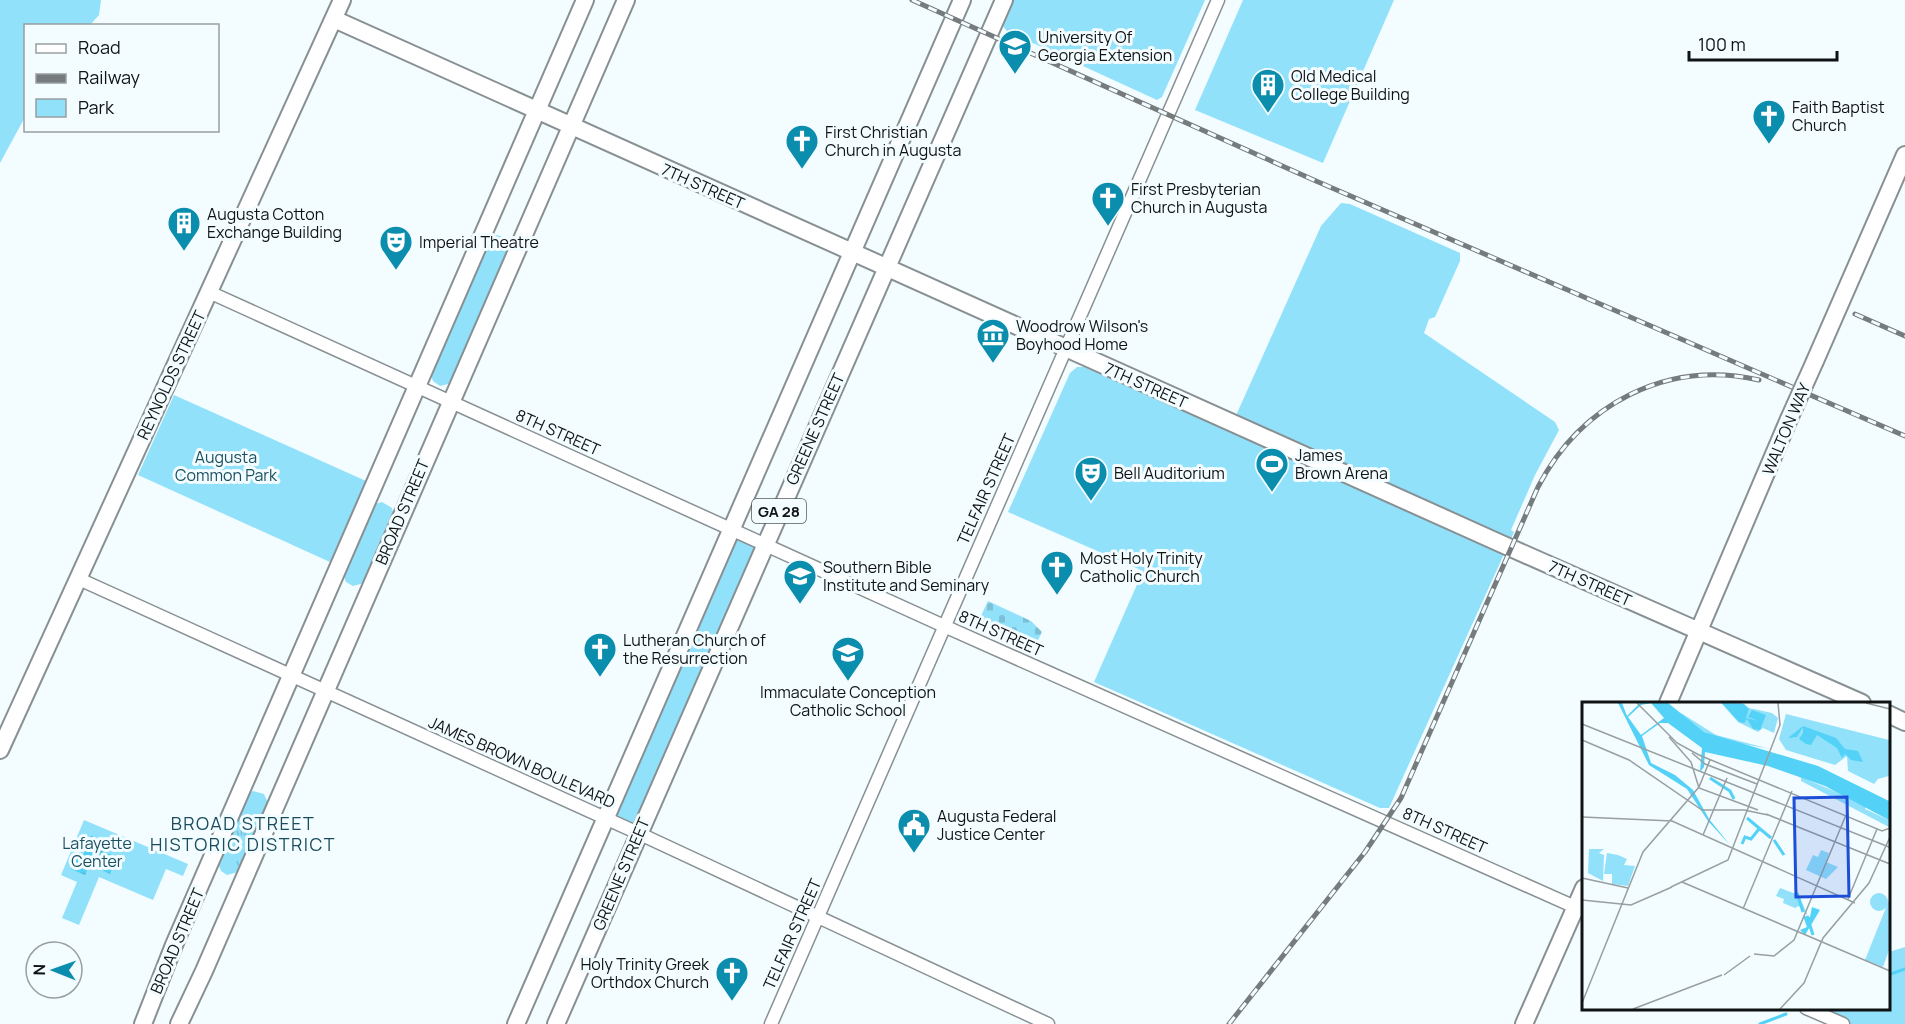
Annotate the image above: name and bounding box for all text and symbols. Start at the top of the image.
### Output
legend [24,24,219,132]
scale bar [1689,24,1838,62]
place label: University Of Georgia Extension [1038,26,1172,66]
school or university icon: University Of Georgia Extension [997,28,1033,75]
text: 100 m [1698,32,1746,56]
text: Road [78,35,121,59]
text: Railway [78,65,140,89]
place label: Old Medical College Building [1291,65,1410,105]
building icon: Old Medical College Building [1250,67,1286,114]
text: Park [78,95,115,119]
place label: Faith Baptist Church [1792,96,1885,136]
church icon: Faith Baptist Church [1751,98,1787,145]
place label: First Christian Church in Augusta [825,121,961,161]
church icon: First Christian Church in Augusta [784,123,820,170]
street label: 7TH STREET [658,158,749,214]
place label: First Presbyterian Church in Augusta [1131,178,1267,218]
church icon: First Presbyterian Church in Augusta [1090,180,1126,227]
place label: Augusta Cotton Exchange Building [207,203,342,243]
building icon: Augusta Cotton Exchange Building [166,205,202,252]
theatre icon: Imperial Theatre [378,224,414,271]
place label: Imperial Theatre [419,231,539,253]
street label: REYNOLDS STREET [131,307,211,443]
place label: Woodrow Wilson's Boyhood Home [1016,315,1148,355]
museum icon: Woodrow Wilson's Boyhood Home [975,317,1011,364]
street label: 7TH STREET [1101,357,1192,413]
street label: GREENE STREET [781,369,850,488]
street label: WALTON WAY [1757,380,1815,478]
street label: 8TH STREET [512,404,604,461]
street label: TELFAIR STREET [952,430,1020,548]
place label: James Brown Arena [1295,444,1388,484]
park label: Augusta Common Park [175,446,278,486]
sports icon: James Brown Arena [1254,446,1290,493]
theatre icon: Bell Auditorium [1073,455,1109,502]
street label: BROAD STREET [370,456,434,568]
place label: Bell Auditorium [1114,462,1225,484]
road number: GA 28 [752,499,806,523]
place label: Most Holy Trinity Catholic Church [1080,547,1203,587]
church icon: Most Holy Trinity Catholic Church [1039,549,1075,596]
street label: 7TH STREET [1545,555,1636,611]
place label: Southern Bible Institute and Seminary [823,556,990,596]
school or university icon: Southern Bible Institute and Seminary [782,558,818,605]
street label: 8TH STREET [955,605,1047,662]
place label: Lutheran Church of the Resurrection [623,629,766,669]
church icon: Lutheran Church of the Resurrection [582,631,618,678]
school or university icon: Immaculate Conception Catholic School [830,635,866,682]
place label: Immaculate Conception Catholic School [760,681,936,721]
inset map [1582,702,1890,1009]
street label: JAMES BROWN BOULEVARD [425,711,619,813]
street label: 8TH STREET [1399,802,1491,859]
place label: Augusta Federal Justice Center [937,805,1057,845]
public building icon: Augusta Federal Justice Center [896,807,932,854]
district label: BROAD STREET HISTORIC DISTRICT [150,811,336,856]
street label: GREENE STREET [587,814,655,934]
park label: Lafayette Center [62,832,132,872]
street label: TELFAIR STREET [758,875,826,993]
street label: BROAD STREET [145,885,209,997]
north arrow [24,940,84,1000]
place label: Holy Trinity Greek Orthdox Church [580,953,710,993]
church icon: Holy Trinity Greek Orthdox Church [714,955,750,1002]
text: N [28,964,50,976]

